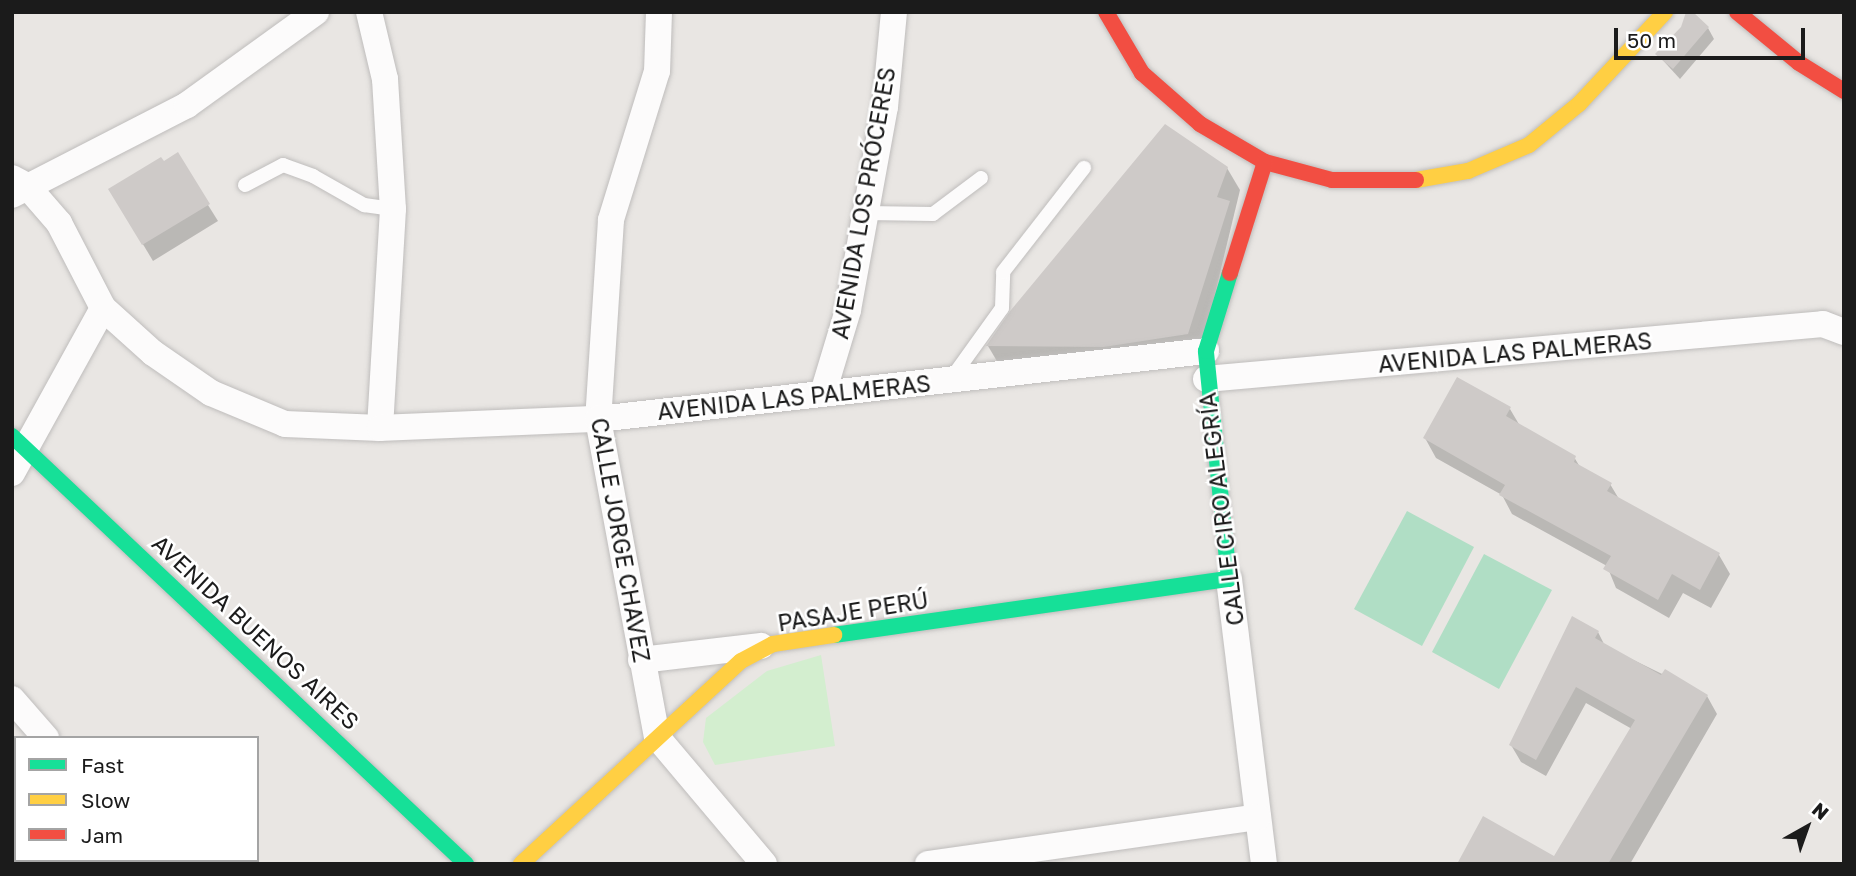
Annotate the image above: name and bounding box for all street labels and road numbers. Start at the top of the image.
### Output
street label: AVENIDA LOS PRÓCERES [825,65,901,341]
street label: AVENIDA LAS PALMERAS [1377,326,1653,378]
street label: AVENIDA LAS PALMERAS [656,369,932,425]
street label: CALLE CIRO ALEGRÍA [1193,391,1249,627]
street label: CALLE JORGE CHAVEZ [586,416,656,664]
street label: AVENIDA BUENOS AIRES [147,529,365,735]
street label: PASAJE PERÚ [776,585,930,637]

